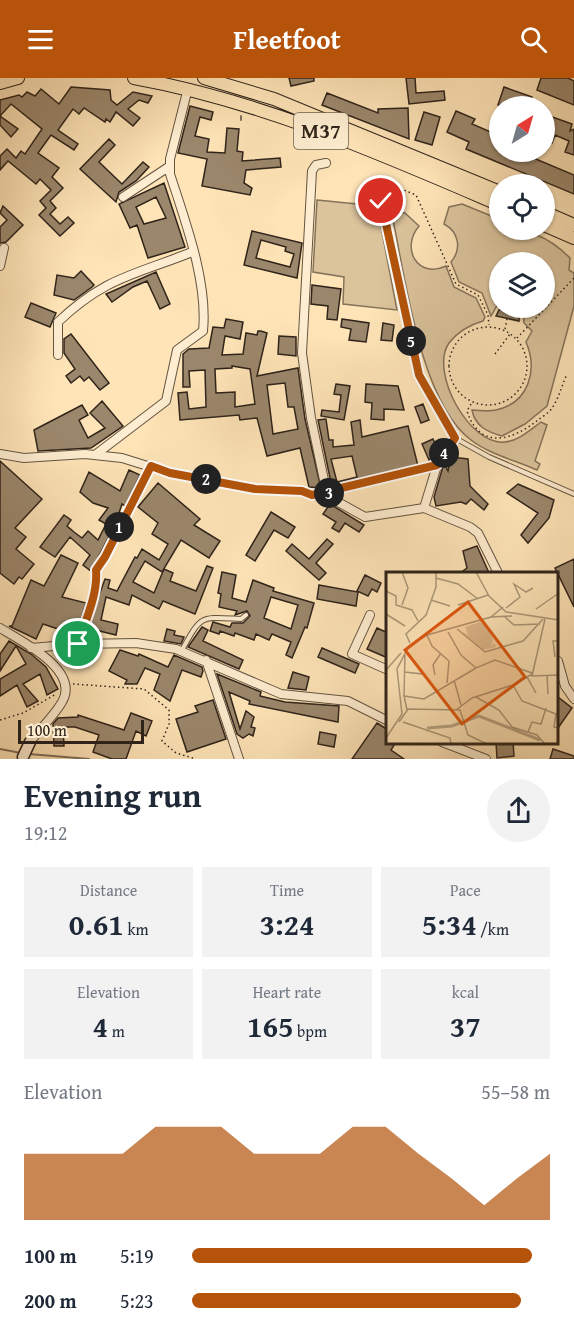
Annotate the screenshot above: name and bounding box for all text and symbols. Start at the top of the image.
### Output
text: Fleetfoot [233,19,341,59]
icon: menu [24,23,57,56]
icon: search [517,23,550,56]
north arrow [489,96,555,162]
map controls [489,96,555,318]
road number: M37 [294,113,348,149]
button: locate [489,174,555,240]
pin [355,175,406,226]
icon: check [364,184,397,217]
button: layers [489,252,555,318]
pin: 5 [396,326,426,356]
text: 5 [407,329,415,353]
pin: 4 [429,438,459,468]
text: 4 [440,441,448,465]
pin: 2 [191,464,221,494]
text: 2 [202,467,210,491]
pin: 3 [314,478,344,508]
text: 3 [325,481,333,505]
pin: 1 [104,512,134,542]
text: 1 [115,515,123,539]
inset map [386,572,559,744]
pin [52,618,103,669]
icon: arrive [61,627,94,660]
scale bar [18,717,144,744]
text: 100 m [27,718,67,742]
text: Evening run [24,771,201,819]
button: share [487,779,550,842]
text: 19:12 [24,818,67,847]
text: Distance [80,878,137,902]
text: Time [270,878,304,902]
text: Pace [450,878,481,902]
text: 0.61 [69,902,124,946]
text: 3:24 [259,902,315,946]
text: 5:34 [422,902,477,946]
text: km [124,917,149,941]
text: /km [477,917,509,941]
text: Elevation [77,980,140,1004]
text: Heart rate [253,980,321,1004]
text: kcal [452,980,479,1004]
text: 4 [93,1004,108,1048]
text: 165 [247,1004,294,1048]
text: 37 [450,1004,481,1048]
text: m [108,1019,125,1043]
text: bpm [294,1019,327,1043]
text: Elevation [24,1077,102,1106]
text: 55–58 m [481,1077,550,1106]
text: 100 m [24,1241,77,1270]
text: 5:19 [120,1241,154,1270]
text: 200 m [24,1286,77,1315]
text: 5:23 [120,1286,154,1315]

